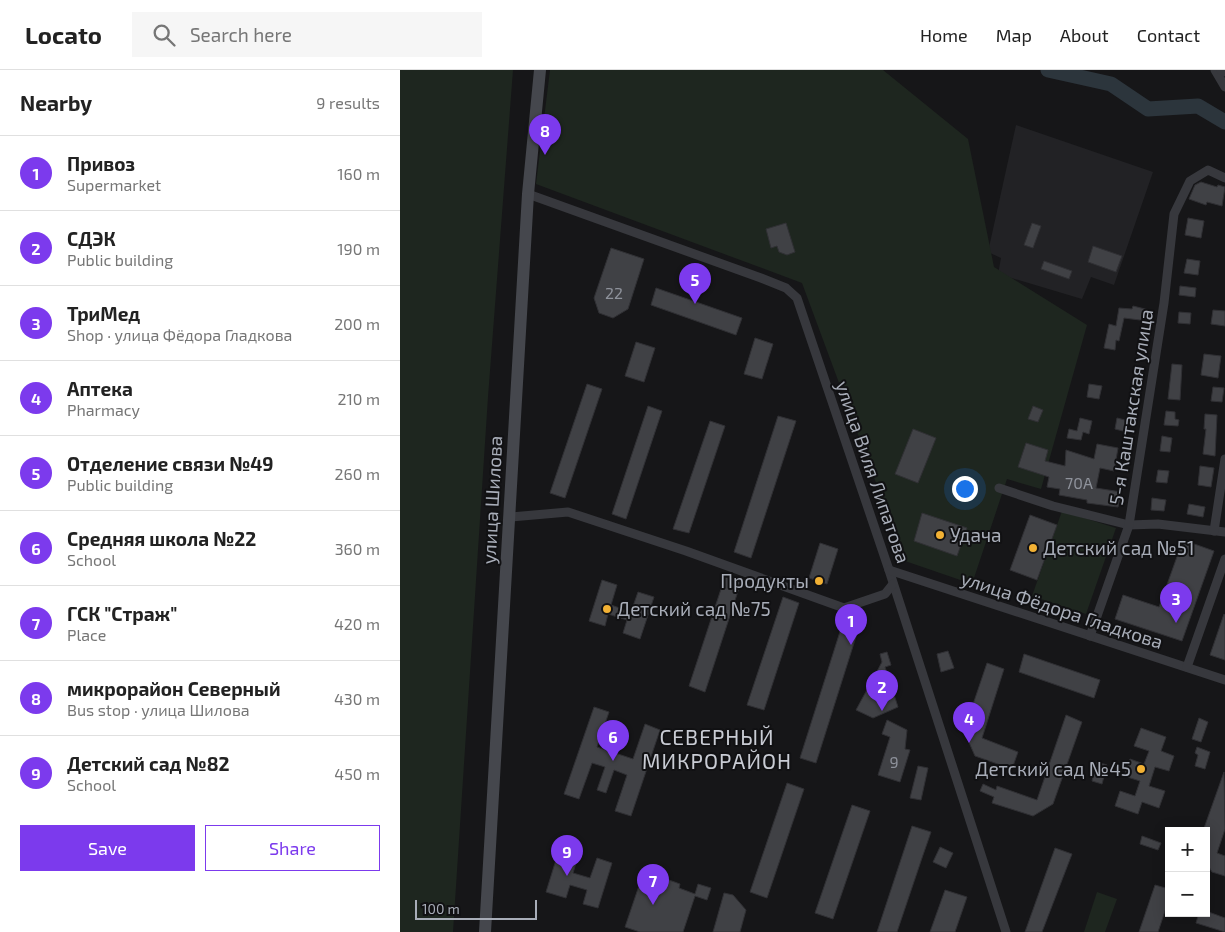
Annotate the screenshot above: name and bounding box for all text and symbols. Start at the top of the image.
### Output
search box [132,12,482,57]
text: Locato [25,20,102,49]
icon: search [150,21,178,49]
text: Search here [190,23,292,46]
text: Home [920,24,968,46]
text: Map [996,24,1032,46]
text: About [1060,24,1109,46]
text: Contact [1137,24,1200,46]
text: Nearby [20,90,92,115]
text: 9 results [316,93,380,112]
pin: 8 [529,114,561,155]
text: Привоз [67,152,135,175]
text: 1 [33,164,39,183]
text: 160 m [337,164,380,183]
text: Supermarket [67,175,161,194]
text: СДЭК [67,227,116,250]
text: 2 [31,239,41,258]
text: 190 m [337,239,380,258]
text: Public building [67,250,173,269]
pin: 5 [679,263,711,304]
house number: 22 [605,283,623,302]
text: ТриМед [67,302,140,325]
street label: 5-я Каштакская улица [1104,307,1158,507]
text: 3 [31,314,41,333]
text: 200 m [334,314,380,333]
text: Shop · улица Фёдора Гладкова [67,325,292,344]
text: Аптека [67,377,133,400]
street label: улица Виля Липатова [830,378,916,566]
text: 4 [31,389,41,408]
text: 210 m [337,389,380,408]
text: Pharmacy [67,400,140,419]
street label: улица Шилова [477,435,507,565]
text: Отделение связи №49 [67,452,274,475]
text: 5 [32,464,40,483]
text: 260 m [335,464,380,483]
house number: 70А [1065,473,1093,492]
text: Public building [67,475,173,494]
your location [952,476,978,502]
place label: Удача [950,523,1002,546]
text: Средняя школа №22 [67,527,256,550]
marker: Удача [934,529,946,541]
place label: Детский сад №51 [1043,536,1195,559]
text: 6 [31,539,41,558]
text: 360 m [335,539,380,558]
marker: Детский сад №51 [1027,542,1039,554]
text: School [67,550,116,569]
street label: улица Фёдора Гладкова [958,566,1166,654]
place label: Продукты [720,569,809,593]
marker: Продукты [813,575,825,587]
pin: 3 [1160,582,1192,623]
place label: Детский сад №75 [617,597,771,620]
text: ГСК "Страж" [67,602,177,625]
marker: Детский сад №75 [601,603,613,615]
pin: 1 [835,604,867,645]
text: 7 [32,614,40,633]
text: 420 m [334,614,380,633]
text: Place [67,625,106,644]
pin: 2 [866,670,898,711]
text: микрорайон Северный [67,677,281,700]
text: 8 [31,689,41,708]
text: 430 m [334,689,380,708]
text: Bus stop · улица Шилова [67,700,250,719]
pin: 4 [953,702,985,743]
pin: 6 [597,720,629,761]
district label: СЕВЕРНЫЙ МИКРОРАЙОН [642,724,792,773]
text: Детский сад №82 [67,752,230,775]
house number: 9 [889,752,899,771]
place label: Детский сад №45 [975,757,1131,780]
marker: Детский сад №45 [1135,763,1147,775]
text: 9 [31,764,41,783]
text: 450 m [334,764,380,783]
text: School [67,775,116,794]
button: Save [20,825,195,871]
button: Share [205,825,380,871]
map controls [1165,827,1210,917]
button: + [1165,827,1210,872]
pin: 9 [551,835,583,876]
pin: 7 [637,864,669,905]
button: − [1165,872,1210,917]
scale bar [415,897,538,920]
text: 100 m [422,900,460,917]

